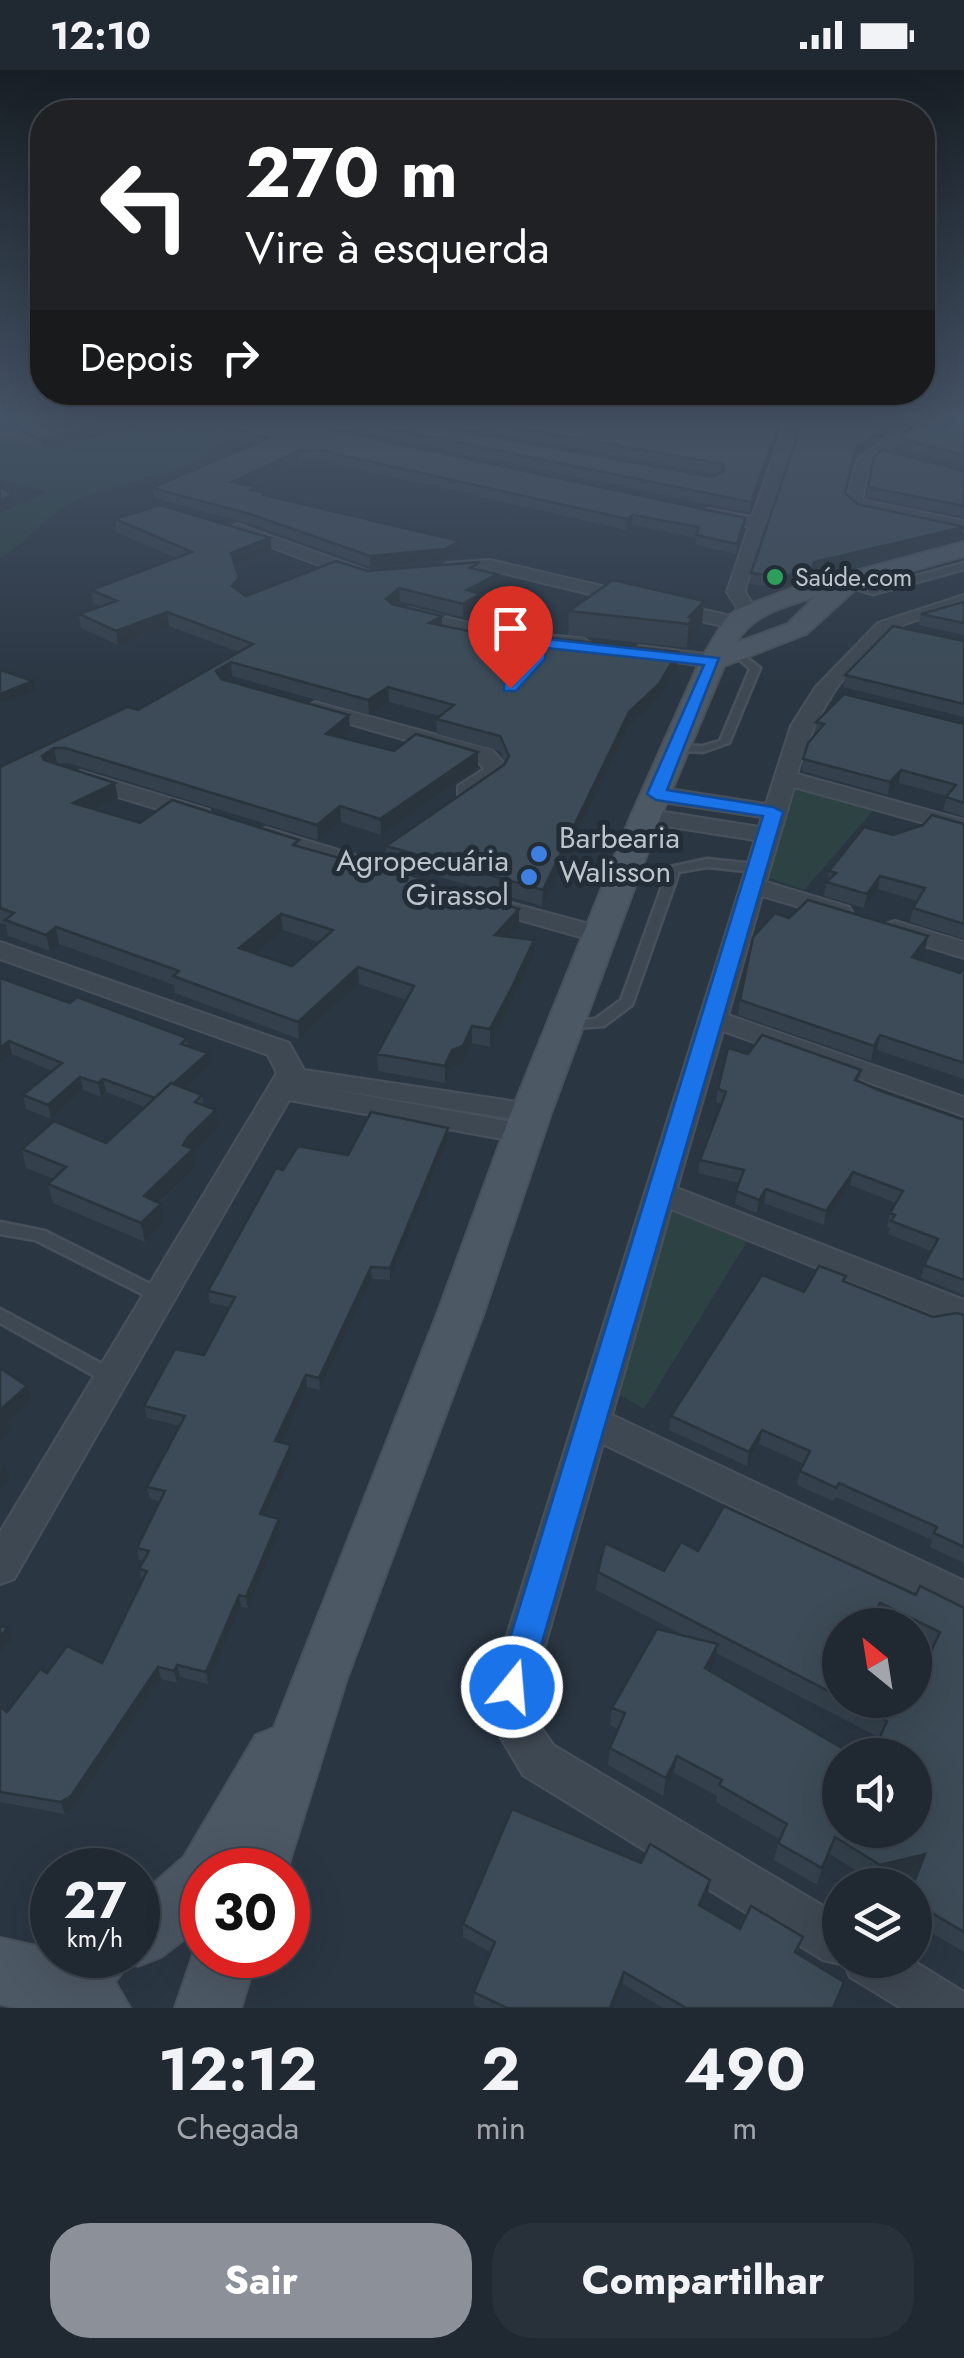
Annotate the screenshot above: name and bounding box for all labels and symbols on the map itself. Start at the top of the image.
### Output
place label: Saúde.com [795,559,912,595]
marker: Saúde.com [764,566,786,588]
pin [468,586,553,689]
place label: Barbearia Walisson [559,816,680,893]
place label: Agropecuária Girassol [336,839,509,916]
marker: Barbearia Walisson [528,843,550,865]
marker: Agropecuária Girassol [518,866,540,888]
north arrow [822,1608,932,1718]
position arrow [460,1635,564,1739]
speed limit sign: 30 [180,1848,310,1978]

